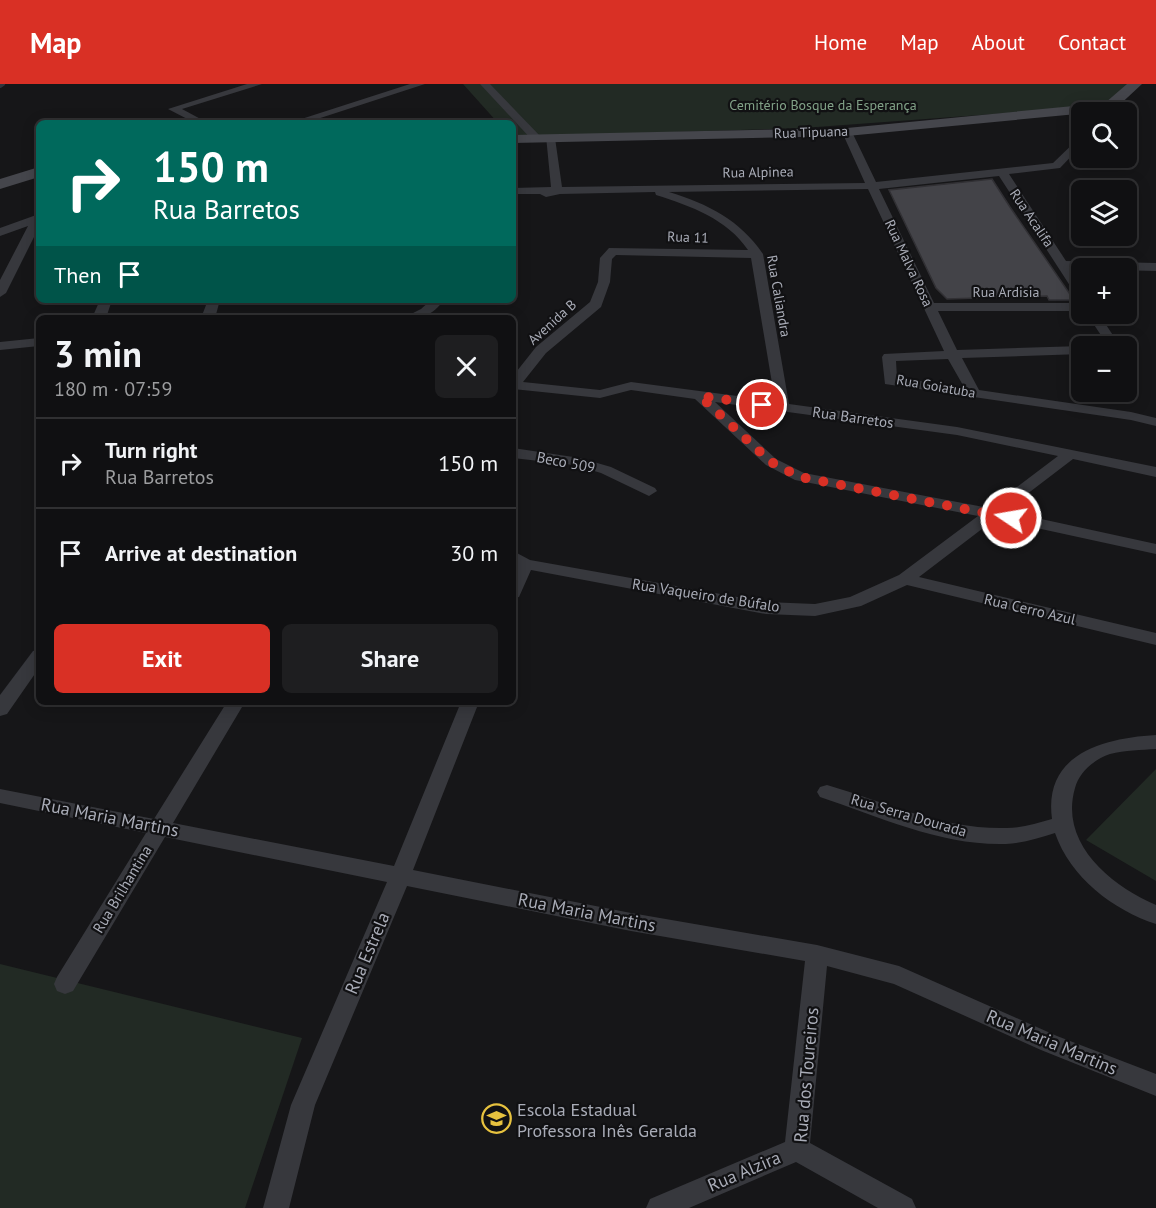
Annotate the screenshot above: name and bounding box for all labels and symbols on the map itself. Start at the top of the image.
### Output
park label: Cemitério Bosque da Esperança [729,96,917,114]
street label: Rua Tipuana [774,122,848,142]
street label: Rua Alpinea [722,162,794,182]
street label: Rua Acalifa [1006,185,1058,251]
street label: Rua Malva Rosa [881,217,937,309]
street label: Rua 11 [667,227,709,247]
street label: Rua Caliandra [763,254,795,338]
street label: Rua Ardisia [973,283,1039,301]
street label: Avenida B [524,295,580,349]
street label: Rua Goiatuba [895,370,977,402]
pin [736,379,787,430]
street label: Rua Barretos [811,402,895,432]
street label: Beco 509 [535,447,597,477]
position arrow [979,486,1043,550]
street label: Rua Vaqueiro de Búfalo [631,574,781,616]
street label: Rua Cerro Azul [982,589,1078,629]
street label: Rua Serra Dourada [849,789,969,841]
street label: Rua Maria Martins [39,792,181,842]
street label: Rua Brilhantina [88,842,156,936]
street label: Rua Maria Martins [516,887,658,937]
street label: Rua Estrela [339,909,395,997]
street label: Rua Maria Martins [983,1004,1121,1080]
street label: Rua dos Toureiros [789,1006,823,1144]
place label: Escola Estadual Professora Inês Geralda [517,1098,697,1142]
school or university icon: Escola Estadual Professora Inês Geralda [480,1103,512,1135]
street label: Rua Alzira [704,1145,784,1197]

